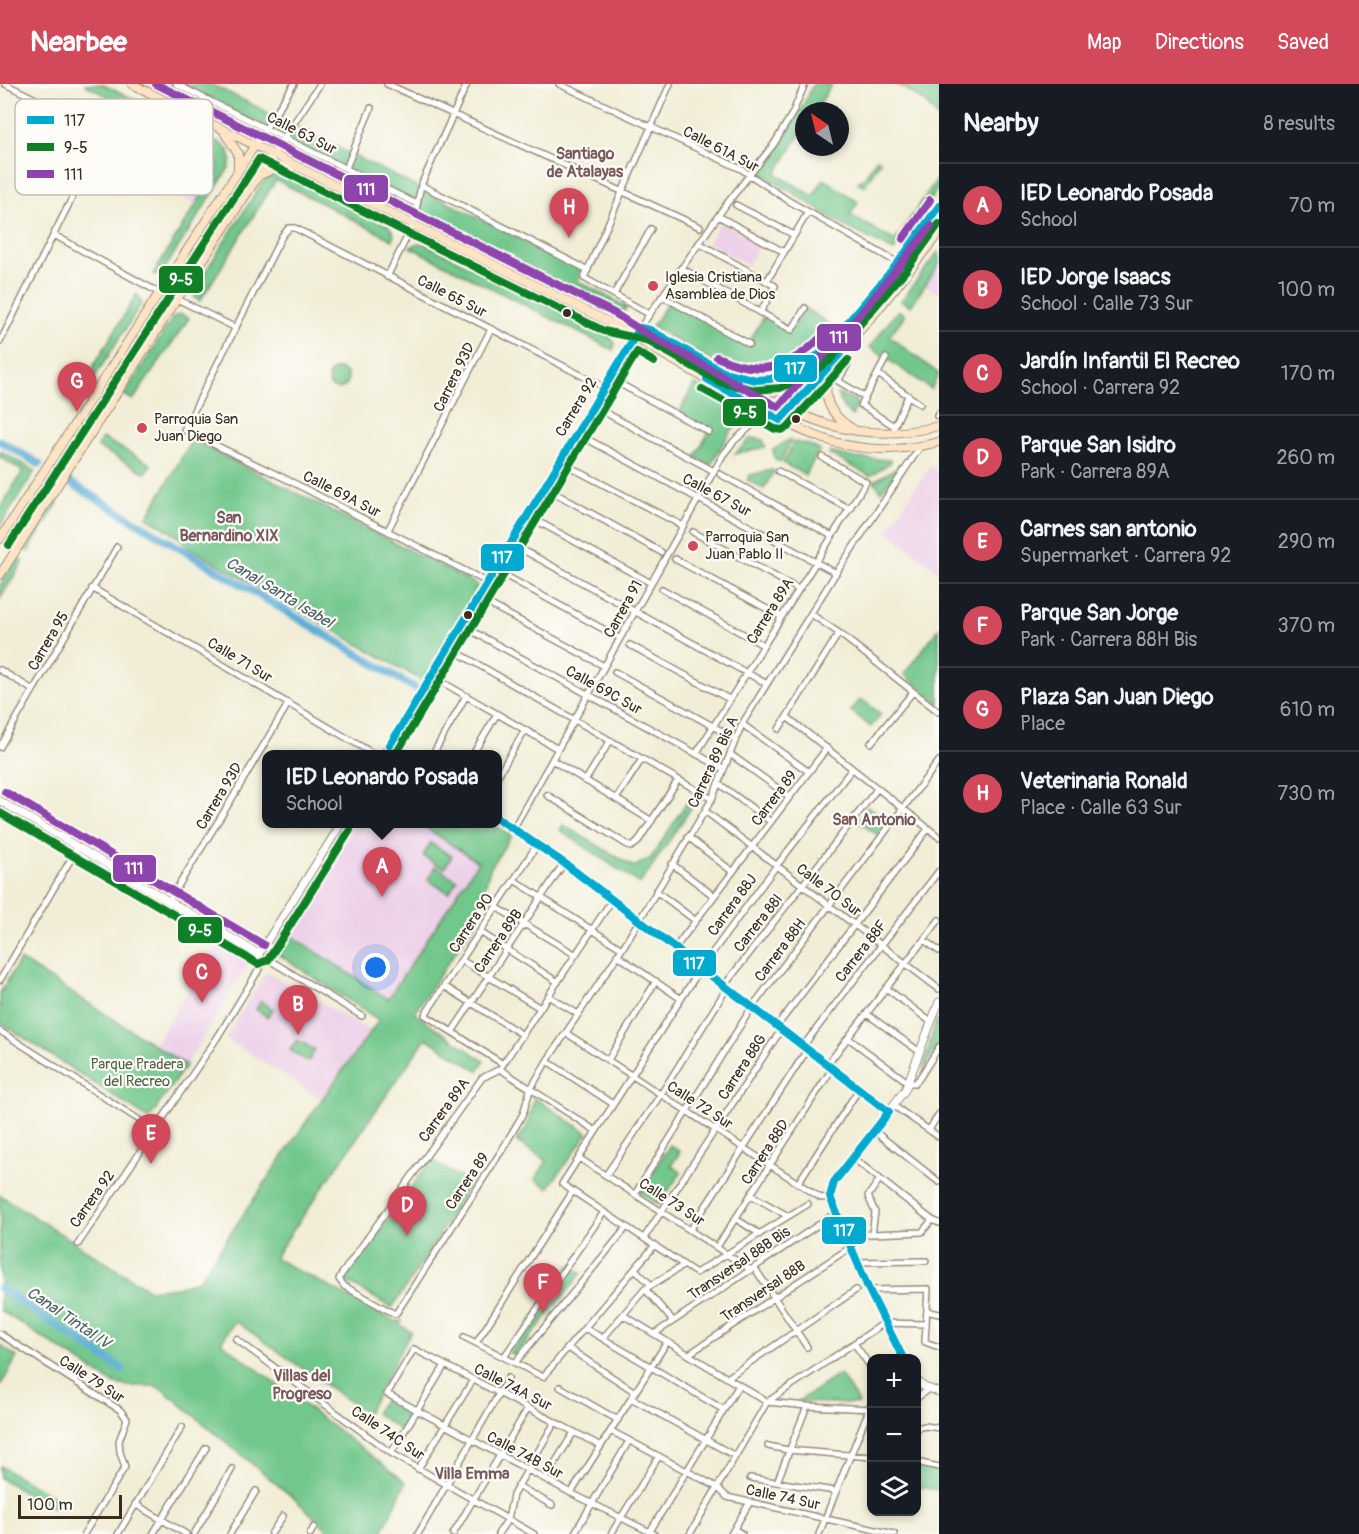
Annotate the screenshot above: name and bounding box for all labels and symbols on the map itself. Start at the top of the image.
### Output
legend [15,99,213,195]
north arrow [795,102,849,156]
street label: Calle 63 Sur [264,108,341,159]
text: 117 [64,111,86,131]
street label: Calle 61A Sur [679,122,763,177]
text: 9-5 [64,138,88,158]
district label: Santiago de Atalayas [547,144,624,182]
text: 111 [64,165,83,185]
line badge: 111 [343,174,389,203]
text: 111 [357,180,375,200]
pin: H [550,188,588,238]
line badge: 9-5 [158,265,204,294]
place label: Iglesia Cristiana Asamblea de Dios [665,268,776,304]
text: 9-5 [169,270,193,290]
street label: Calle 65 Sur [414,271,490,322]
marker: Iglesia Cristiana Asamblea de Dios [646,279,660,293]
unlabelled marker [561,307,573,319]
line badge: 111 [816,323,862,352]
text: 111 [830,328,848,348]
street label: Carrera 93D [429,339,479,415]
line badge: 117 [773,354,818,383]
text: 117 [785,359,806,379]
pin: G [58,362,97,412]
street label: Carrera 92 [551,374,601,440]
line badge: 9-5 [722,398,767,427]
text: 9-5 [733,403,757,423]
place label: Parroquia San Juan Diego [154,410,238,446]
unlabelled marker [790,413,802,425]
marker: Parroquia San Juan Diego [135,421,149,435]
street label: Calle 69A Sur [300,467,385,523]
street label: Calle 67 Sur [679,469,755,522]
district label: San Bernardino XIX [179,508,279,546]
place label: Parroquia San Juan Pablo II [705,528,789,564]
marker: Parroquia San Juan Pablo II [686,539,700,553]
line badge: 117 [480,543,525,572]
text: 117 [492,548,513,568]
water label: Canal Santa Isabel [222,553,339,634]
street label: Carrera 89A [743,574,798,648]
street label: Carrera 91 [600,577,647,641]
street label: Carrera 95 [24,608,73,674]
unlabelled marker [462,609,474,621]
street label: Calle 71 Sur [204,634,276,688]
street label: Calle 69C Sur [562,662,646,720]
street label: Carrera 89 Bis A [684,713,743,811]
street label: Carrera 93D [192,759,247,833]
street label: Carrera 89 [747,767,802,830]
district label: San Antonio [832,810,916,830]
pin: A [362,848,401,897]
line badge: 111 [112,854,157,883]
text: 111 [125,859,143,879]
street label: Calle 70 Sur [792,860,866,922]
street label: Carrera 88J [704,871,761,940]
street label: Carrera 90 [445,890,498,957]
street label: Carrera 88I [730,890,787,956]
street label: Carrera 89B [470,906,527,977]
street label: Carrera 88H [750,915,810,986]
line badge: 9-5 [177,916,223,944]
street label: Carrera 88F [831,916,892,986]
text: 9-5 [188,921,212,941]
line badge: 117 [672,949,717,977]
your location [361,953,390,982]
pin: C [182,954,222,1003]
text: 117 [684,954,705,974]
pin: B [278,986,318,1035]
street label: Carrera 88G [714,1031,771,1104]
park label: Parque Pradera del Recreo [91,1055,183,1091]
street label: Carrera 89A [415,1074,474,1146]
street label: Calle 72 Sur [663,1077,737,1134]
pin: E [132,1114,170,1164]
street label: Carrera 88D [737,1116,794,1189]
street label: Carrera 89 [441,1149,493,1213]
street label: Carrera 92 [66,1167,119,1232]
street label: Calle 73 Sur [635,1174,709,1231]
pin: D [388,1186,426,1236]
line badge: 117 [821,1216,867,1245]
text: 117 [834,1221,855,1241]
street label: Transversal 88B Bis [684,1222,794,1304]
street label: Transversal 88B [717,1256,809,1326]
pin: F [524,1264,562,1313]
water label: Canal Tintal IV [23,1283,116,1354]
street label: Calle 79 Sur [55,1351,129,1408]
street label: Calle 74A Sur [470,1360,556,1416]
district label: Villas del Progreso [272,1366,332,1404]
street label: Calle 74C Sur [347,1402,429,1465]
street label: Calle 74B Sur [483,1427,567,1484]
district label: Villa Emma [434,1464,510,1484]
street label: Calle 74 Sur [744,1480,822,1515]
scale bar [18,1492,122,1520]

